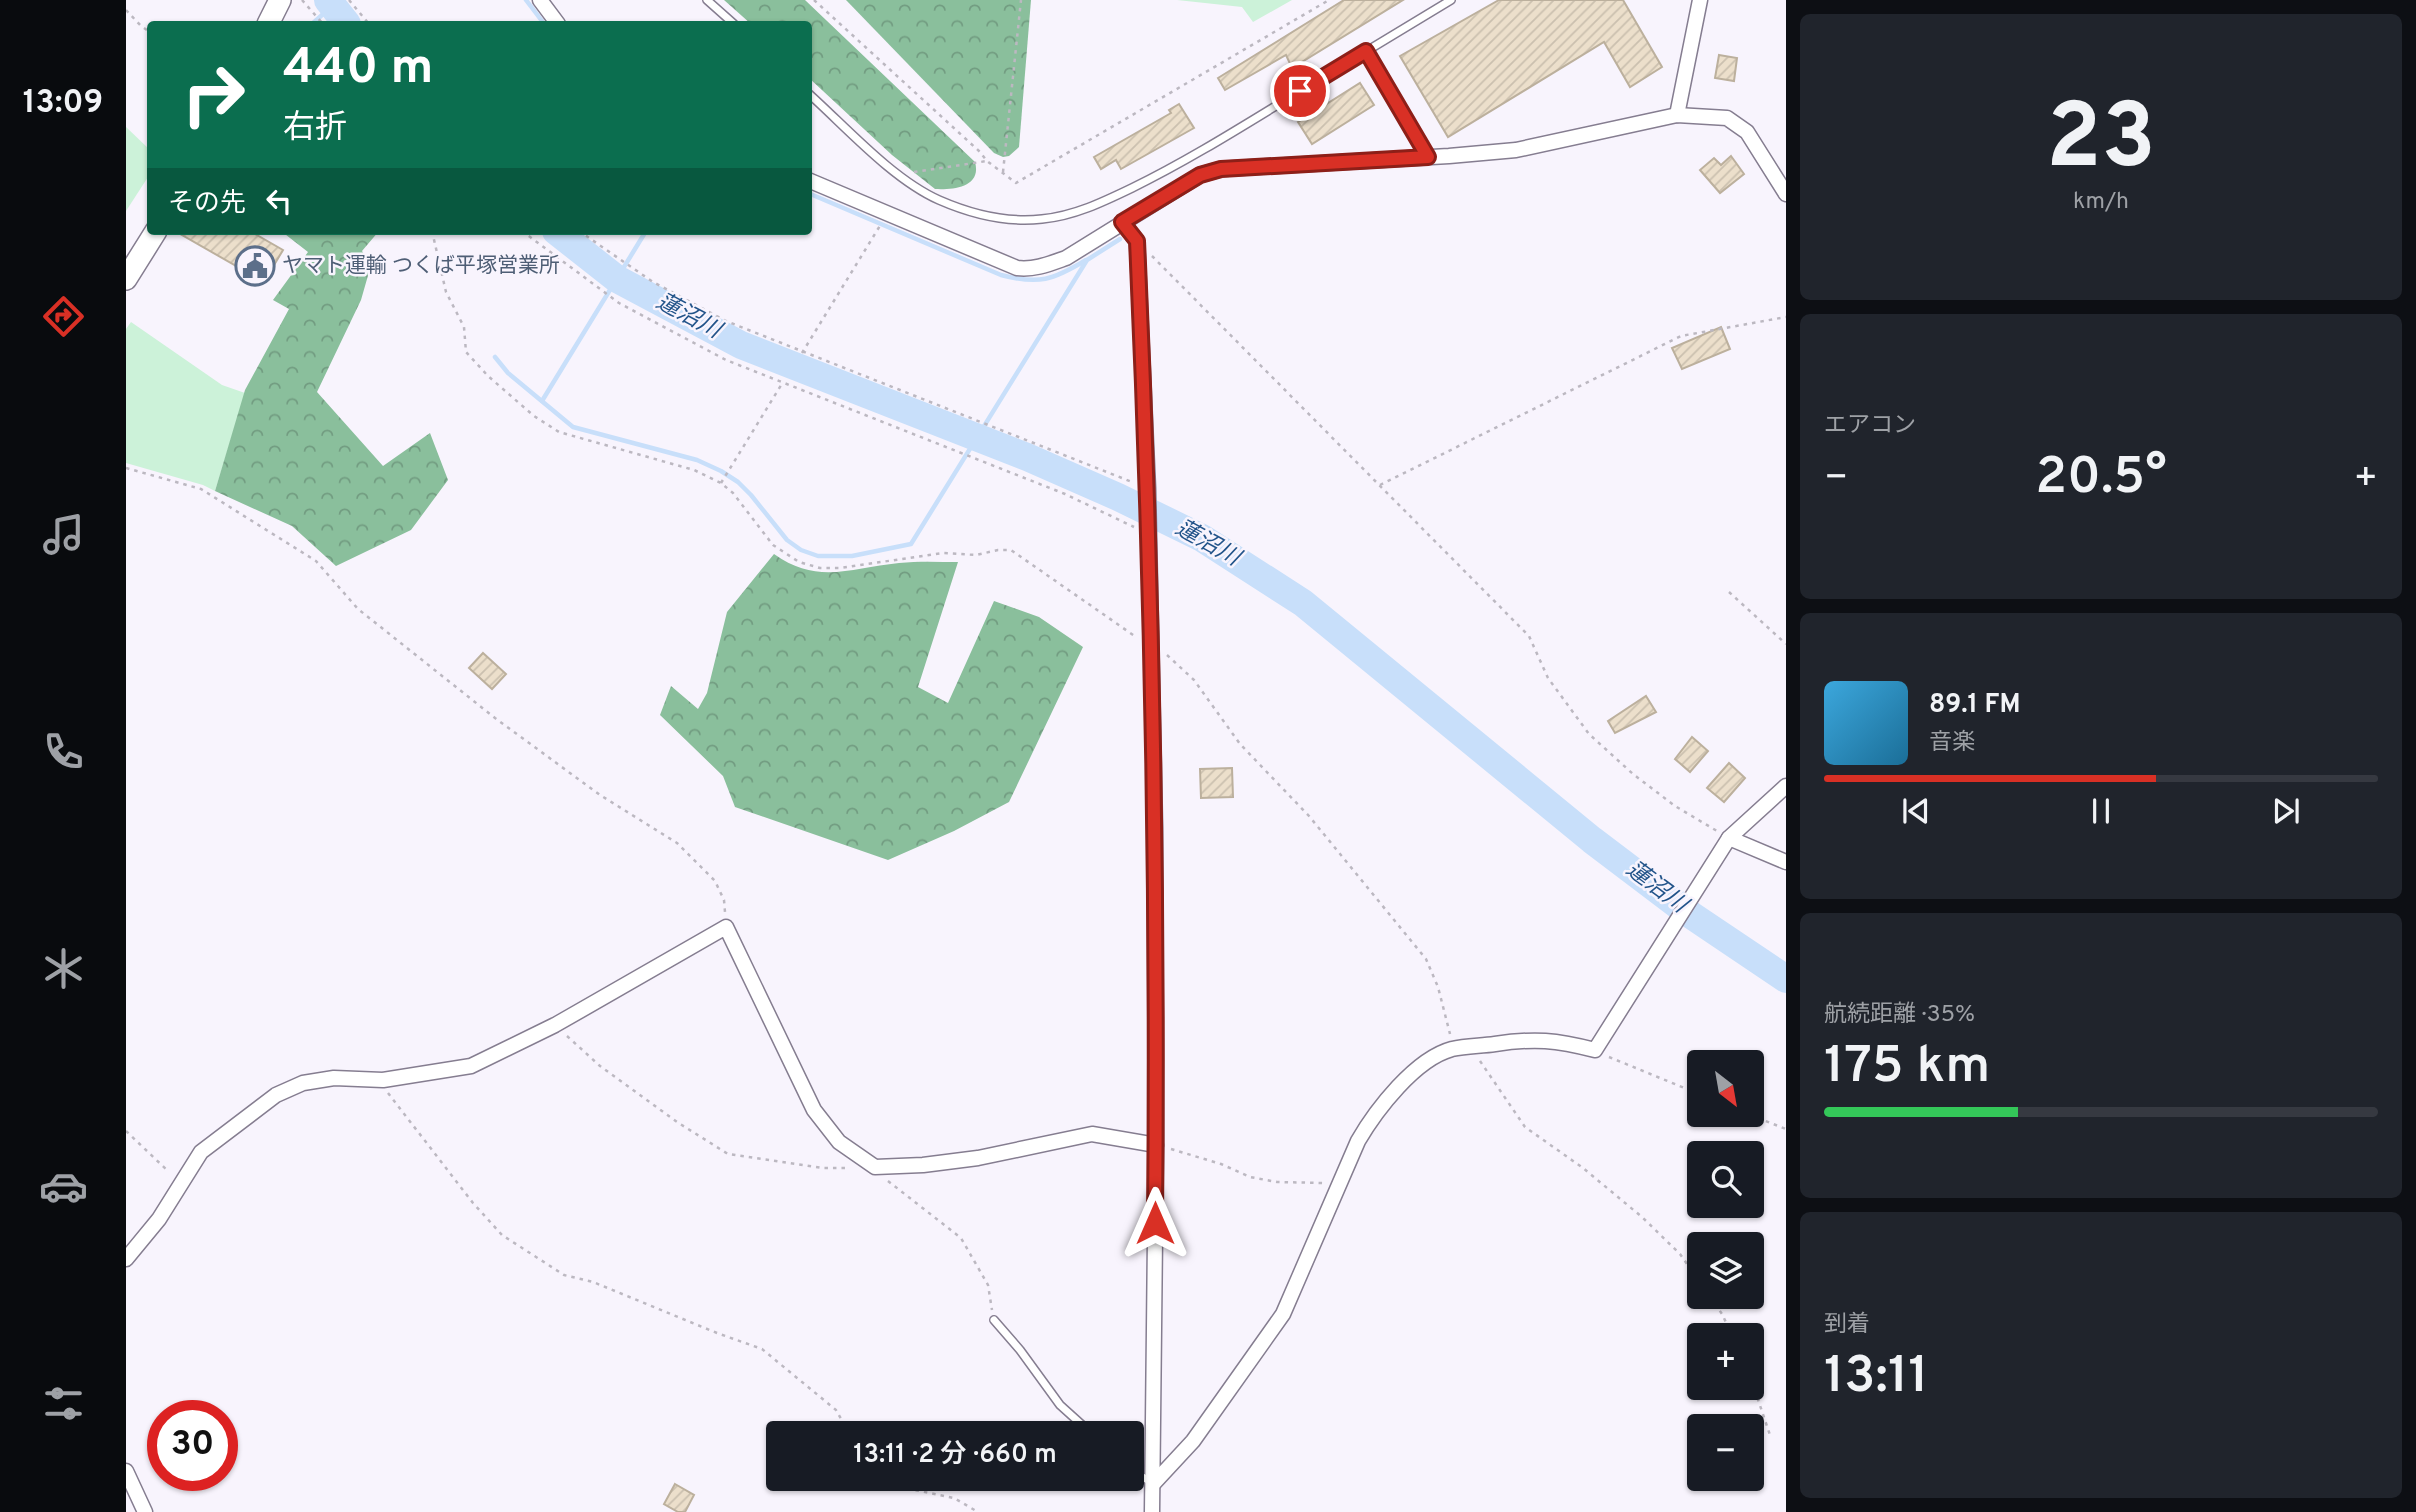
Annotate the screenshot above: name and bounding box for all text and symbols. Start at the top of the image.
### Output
text: 440 m [283,39,433,101]
icon: right [168,49,259,140]
pin [1270,61,1330,121]
icon: arrive [1281,72,1319,110]
text: 13:09 [23,84,103,124]
text: 23 [2046,85,2156,200]
text: 右折 [283,109,347,149]
icon: left [260,182,298,220]
text: その先 [168,188,246,221]
text: km/h [2073,188,2129,217]
public building icon: ヤマト運輸 つくば平塚営業所 [234,245,276,287]
place label: ヤマト運輸 つくば平塚営業所 [282,253,560,280]
water label: 蓮沼川 [651,288,728,347]
icon: directions [39,292,88,341]
text: エアコン [1824,412,1916,441]
text: 20.5° [2035,446,2167,512]
text: − [1824,455,1849,504]
text: + [2353,455,2378,504]
icon: music [39,510,88,559]
water label: 蓮沼川 [1170,515,1247,575]
text: 89.1 FM [1929,689,2021,722]
icon: phone [39,727,88,776]
text: 音楽 [1929,729,1975,758]
icon: previous [1897,792,1935,830]
icon: pause [2082,792,2120,830]
icon: next [2267,792,2305,830]
water label: 蓮沼川 [1620,856,1695,922]
icon: climate [39,944,88,993]
text: 航続距離 · 35% [1824,1001,1975,1030]
text: 175 km [1824,1035,1990,1101]
north arrow [1687,1050,1764,1127]
map controls [1687,1050,1764,1491]
button: search [1687,1141,1764,1218]
icon: car [39,1162,88,1211]
position arrow [1118,1186,1192,1260]
button: layers [1687,1232,1764,1309]
text: 到着 [1824,1311,1870,1340]
button: + [1687,1323,1764,1400]
text: 13:11 [1824,1345,1929,1411]
icon: filters [39,1379,88,1428]
speed limit sign: 30 [147,1400,238,1491]
button: − [1687,1414,1764,1491]
text: 13:11 · 2 分 · 660 m [853,1439,1057,1472]

